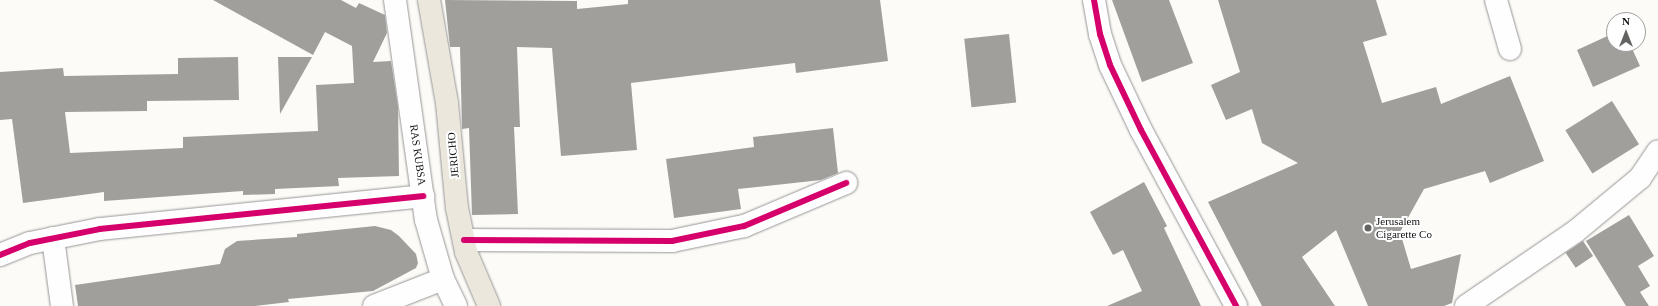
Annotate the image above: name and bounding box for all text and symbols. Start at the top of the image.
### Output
north arrow [1606,12,1646,52]
text: N [1622,15,1630,27]
street label: RAS KUBSA [407,124,429,186]
street label: JERICHO [444,132,462,178]
place label: Jerusalem Cigarette Co [1376,215,1432,241]
marker: Jerusalem Cigarette Co [1363,223,1373,233]

